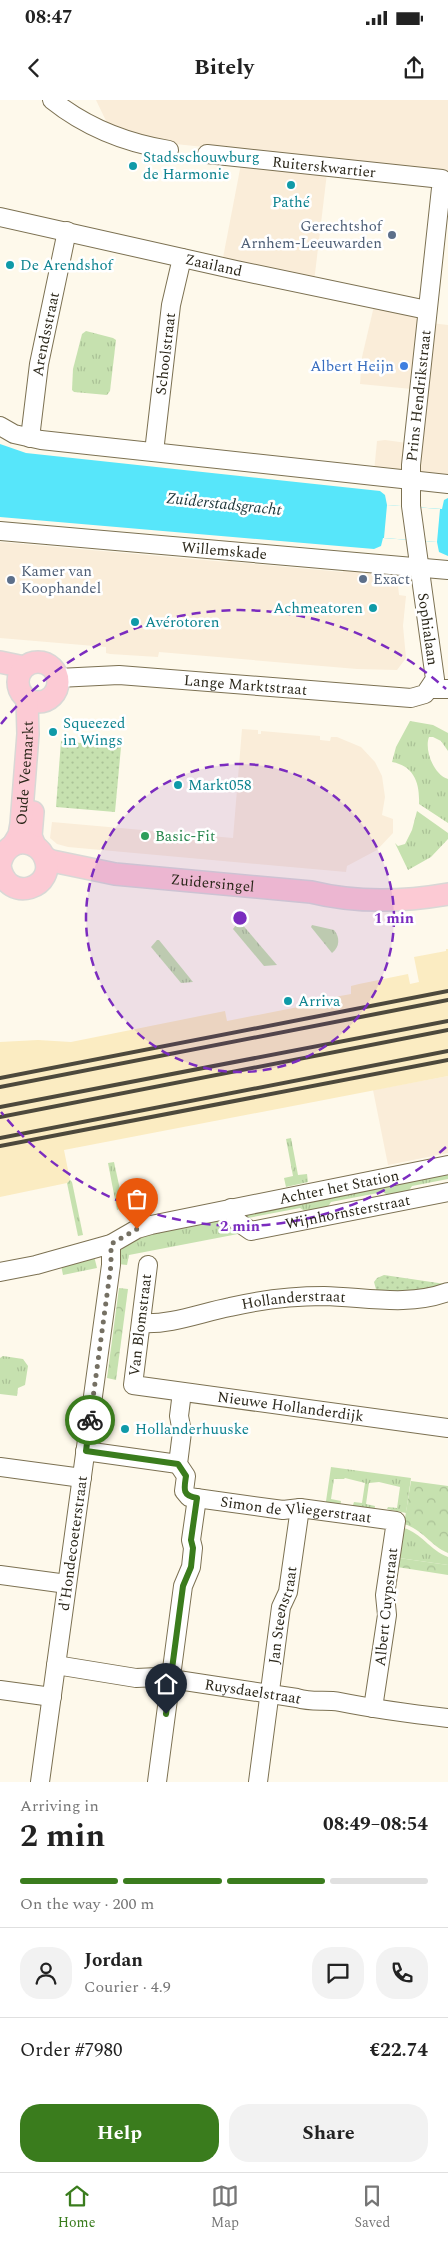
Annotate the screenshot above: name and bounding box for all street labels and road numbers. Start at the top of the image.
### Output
street label: Ruiterskwartier [271,151,377,184]
street label: Zaailand [183,248,244,283]
street label: Arendsstraat [27,290,66,378]
street label: Schoolstraat [150,311,182,396]
street label: Prins Hendrikstraat [400,329,438,463]
street label: Willemskade [180,536,268,566]
street label: Sophialaan [411,591,444,667]
street label: Lange Marktstraat [183,669,308,702]
street label: Oude Veemarkt [10,721,40,826]
street label: Zuidersingel [170,868,255,899]
street label: Achter het Station [277,1164,401,1211]
street label: Wijnhornsterstraat [283,1189,412,1236]
street label: Van Blomstraat [123,1272,158,1378]
street label: Hollanderstraat [239,1285,347,1316]
street label: Nieuwe Hollanderdijk [216,1386,365,1428]
street label: d'Hondecoeterstraat [53,1474,94,1612]
street label: Simon de Vliegerstraat [219,1490,373,1530]
street label: Albert Cuypstraat [369,1547,404,1668]
street label: Jan Steenstraat [263,1565,304,1666]
street label: Ruysdaelstraat [203,1673,304,1711]

